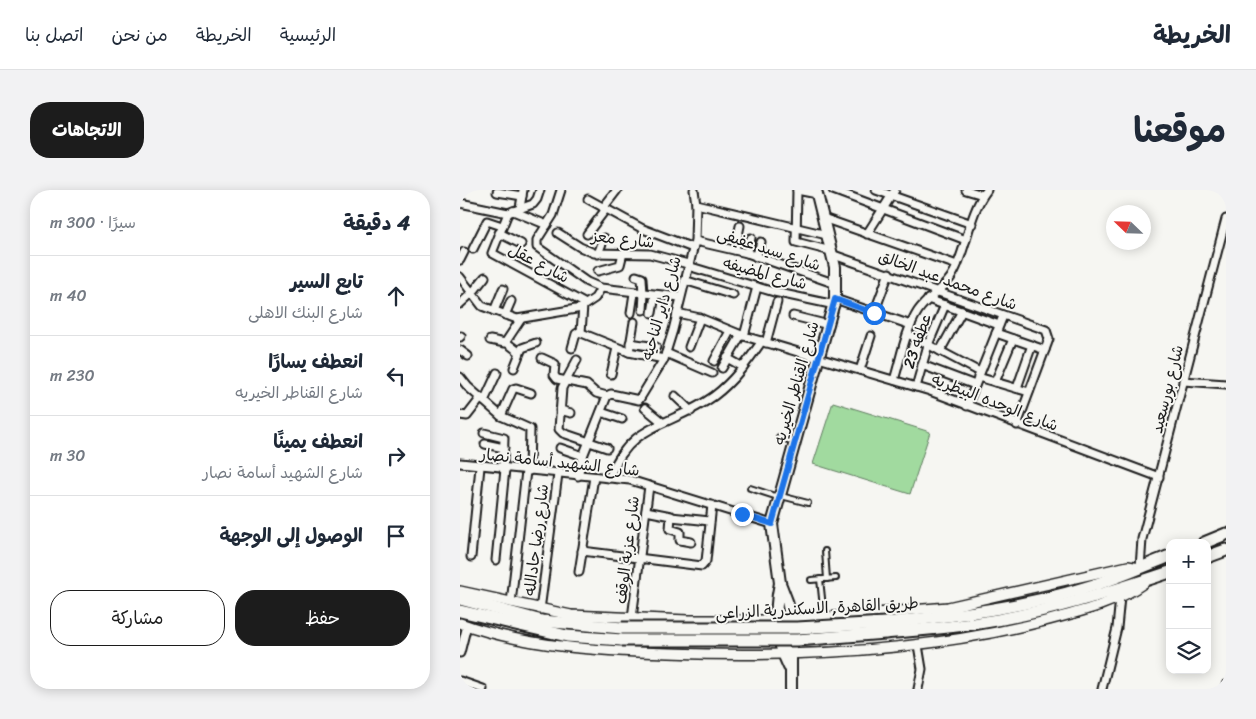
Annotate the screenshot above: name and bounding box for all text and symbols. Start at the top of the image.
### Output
text: الخريطة [1153,14,1231,56]
text: اتصل بنا [25,19,84,51]
text: من نحن [112,19,168,51]
text: الخريطة [196,19,252,51]
text: الرئيسية [280,19,336,51]
text: موقعنا [1133,99,1226,161]
button: الاتجاهات [30,102,144,158]
text: 4 دقيقة [343,204,410,242]
north arrow [1106,205,1151,250]
text: سيرًا · 300 m [50,208,136,237]
street label: شارع سيد عفيفى [713,219,825,279]
street label: شارع معز [588,221,656,257]
street label: شارع عقل [503,235,575,291]
street label: شارع محمد عبد الخالق [874,241,1022,319]
street label: شارع المضيفه [720,248,810,298]
street label: شارع داير الناحيه [632,252,690,364]
text: تابع السير [290,265,363,298]
text: 40 m [50,281,87,310]
icon: ahead [382,282,410,310]
text: شارع البنك الاهلى [248,298,363,327]
route start [863,302,886,325]
street label: عطفه 23 [894,309,940,373]
street label: شارع القناطر الخيريه [764,318,828,448]
street label: شارع بورسعيد [1142,342,1192,436]
text: انعطف يسارًا [268,345,363,378]
text: 230 m [50,361,95,390]
icon: left [382,362,410,390]
street label: شارع الوحده البيطريه [927,364,1063,440]
text: شارع القناطر الخيريه [235,378,363,407]
text: انعطف يمينًا [273,425,363,458]
street label: شارع الشهيد أسامة نصار [477,439,641,485]
text: 30 m [50,441,85,470]
icon: right [382,442,410,470]
text: شارع الشهيد أسامة نصار [203,458,363,487]
street label: شارع رضا جادالله [515,482,557,598]
street label: شارع عزبة الوقف [606,494,648,606]
route end [731,503,754,526]
text: الوصول إلى الوجهة [220,519,363,552]
icon: arrive [382,522,410,550]
map controls [1166,539,1211,674]
button: + [1166,539,1211,584]
button: − [1166,584,1211,629]
street label: طريق القاهرة, الاسكندرية الزراعى [715,588,919,628]
button: مشاركة [50,590,225,646]
button: حفظ [235,590,410,646]
button: layers [1166,629,1211,674]

